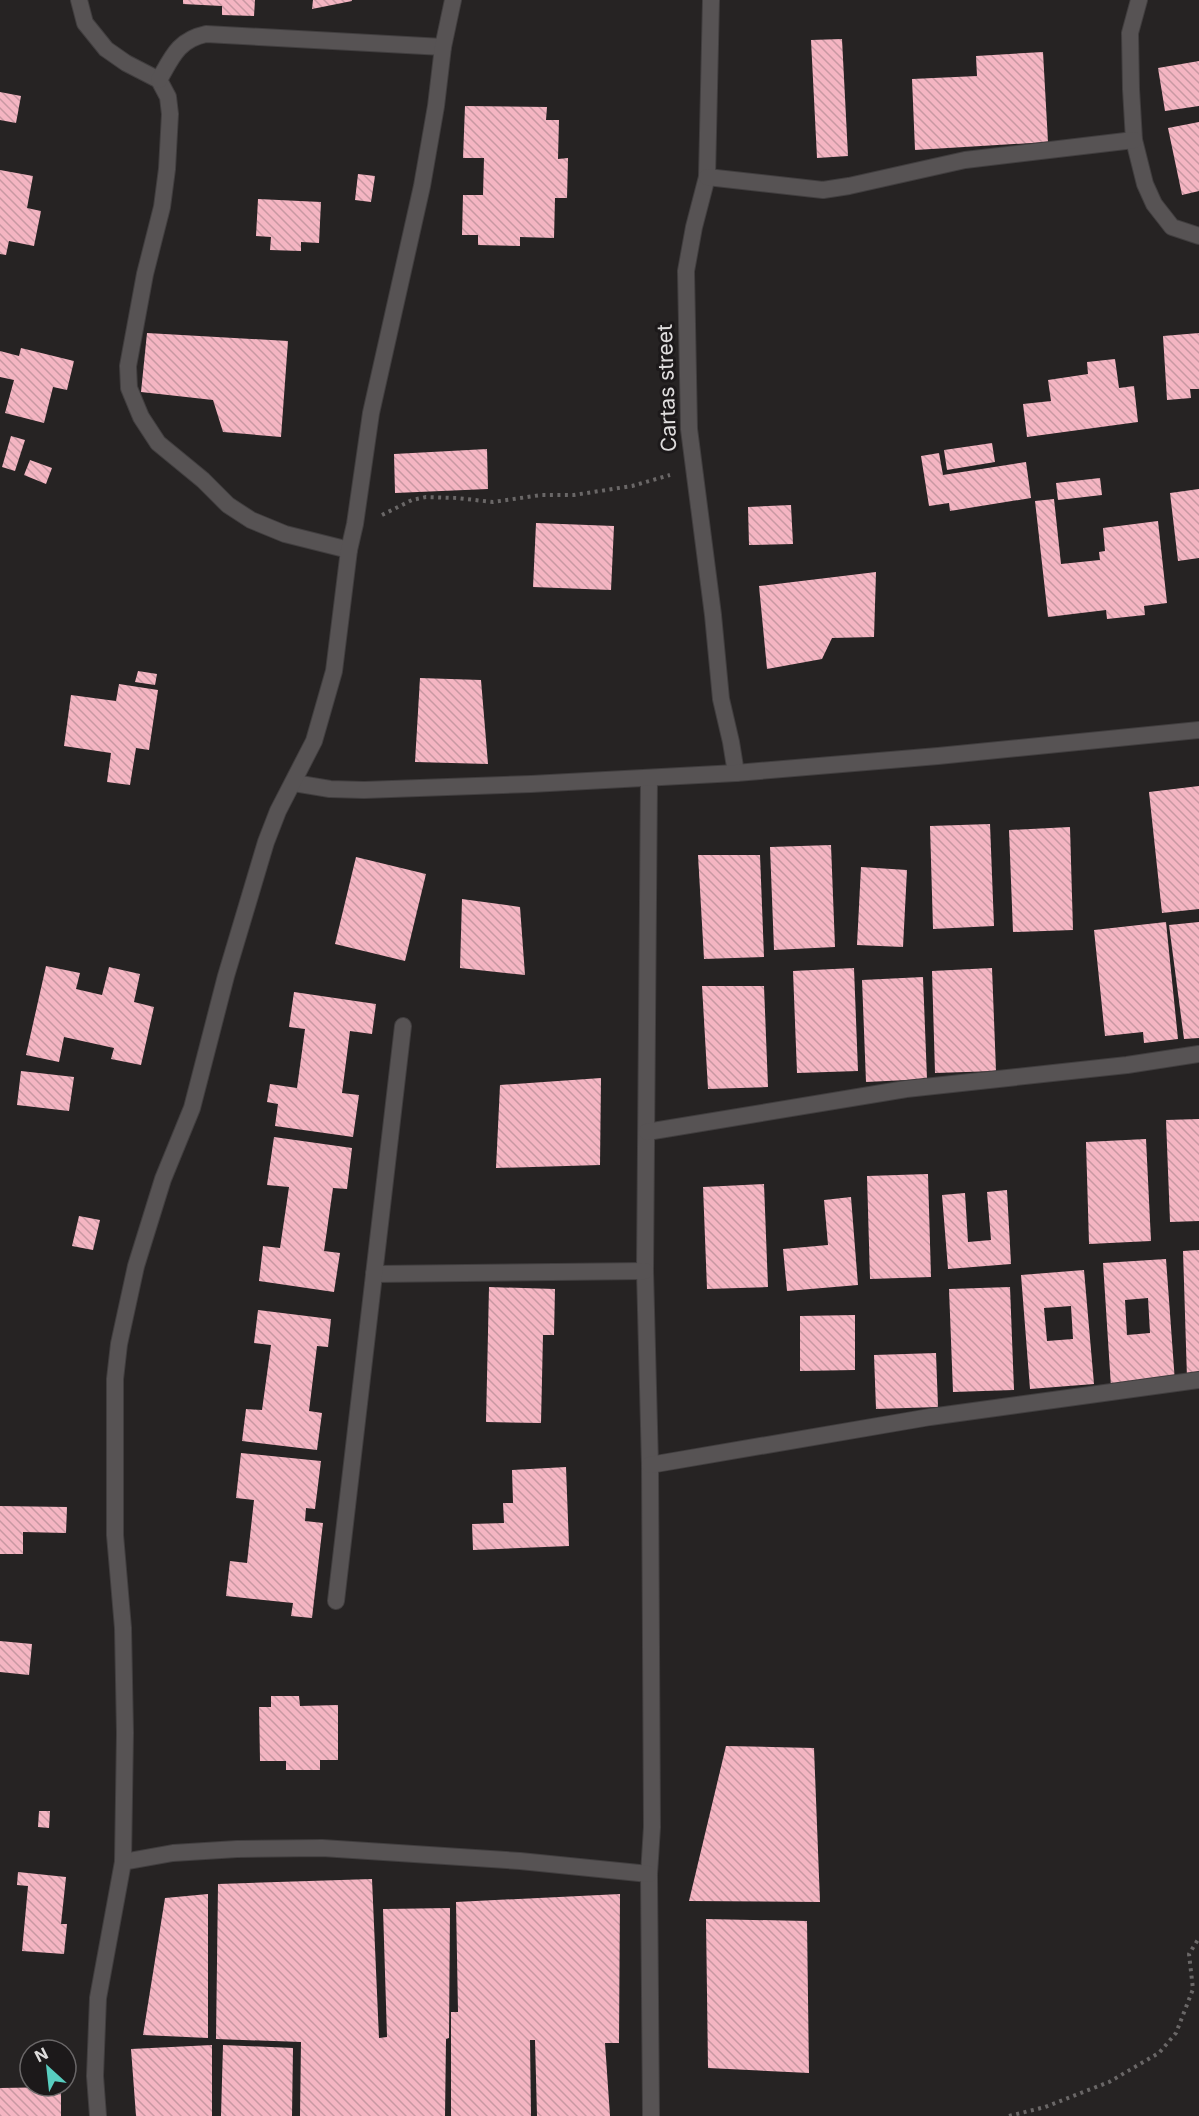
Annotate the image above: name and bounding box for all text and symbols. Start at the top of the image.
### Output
street label: Cartas street [652,324,681,452]
north arrow [18,2038,78,2098]
text: N [31,2043,51,2066]

